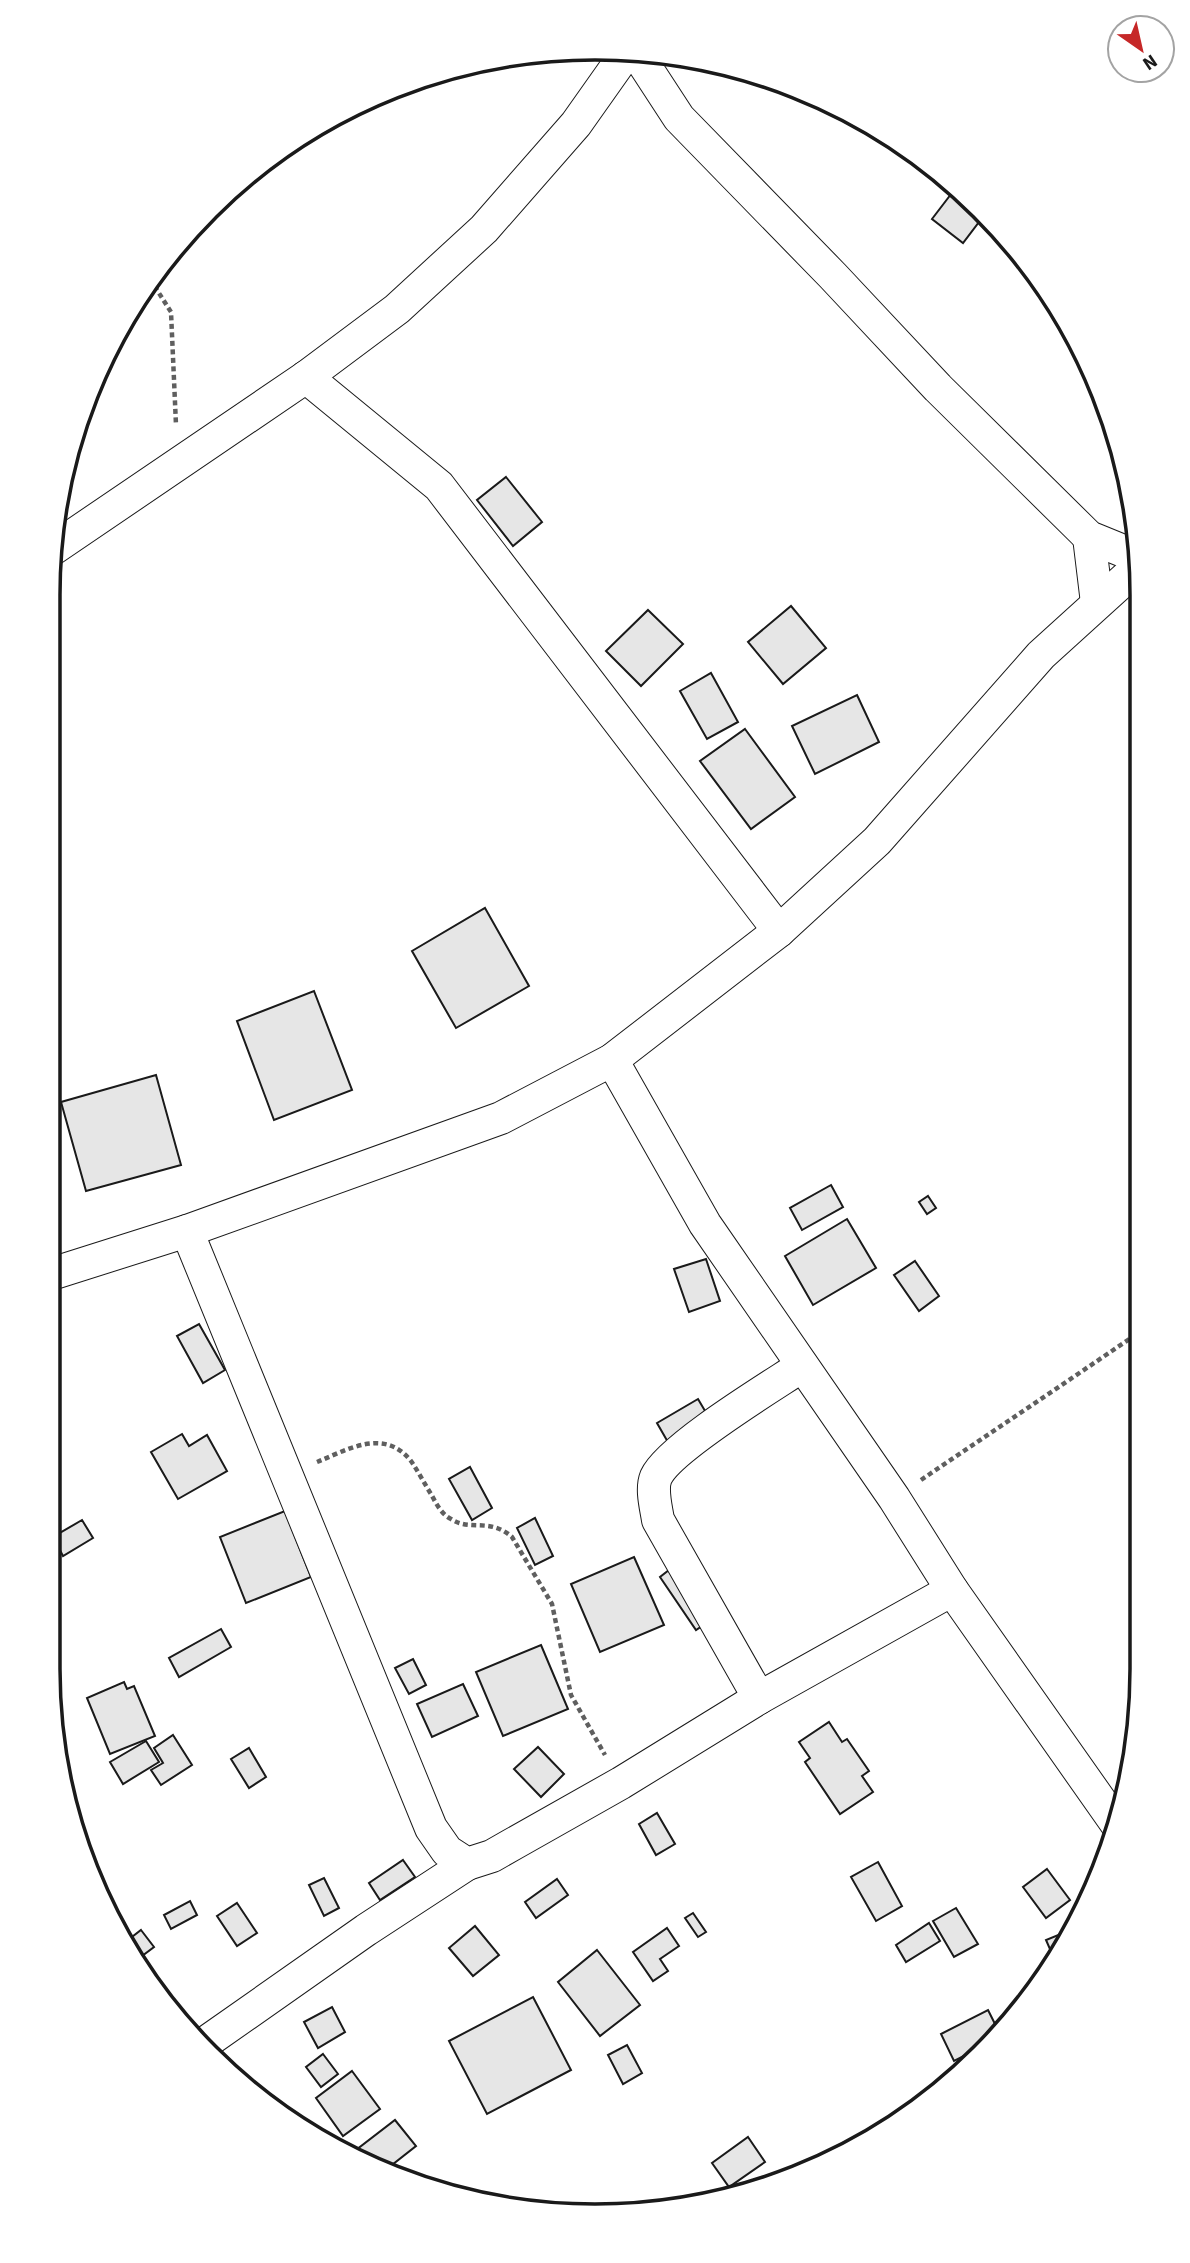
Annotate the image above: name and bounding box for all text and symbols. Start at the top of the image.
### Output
north arrow [1106,14,1176,84]
text: N [1137,47,1162,77]

